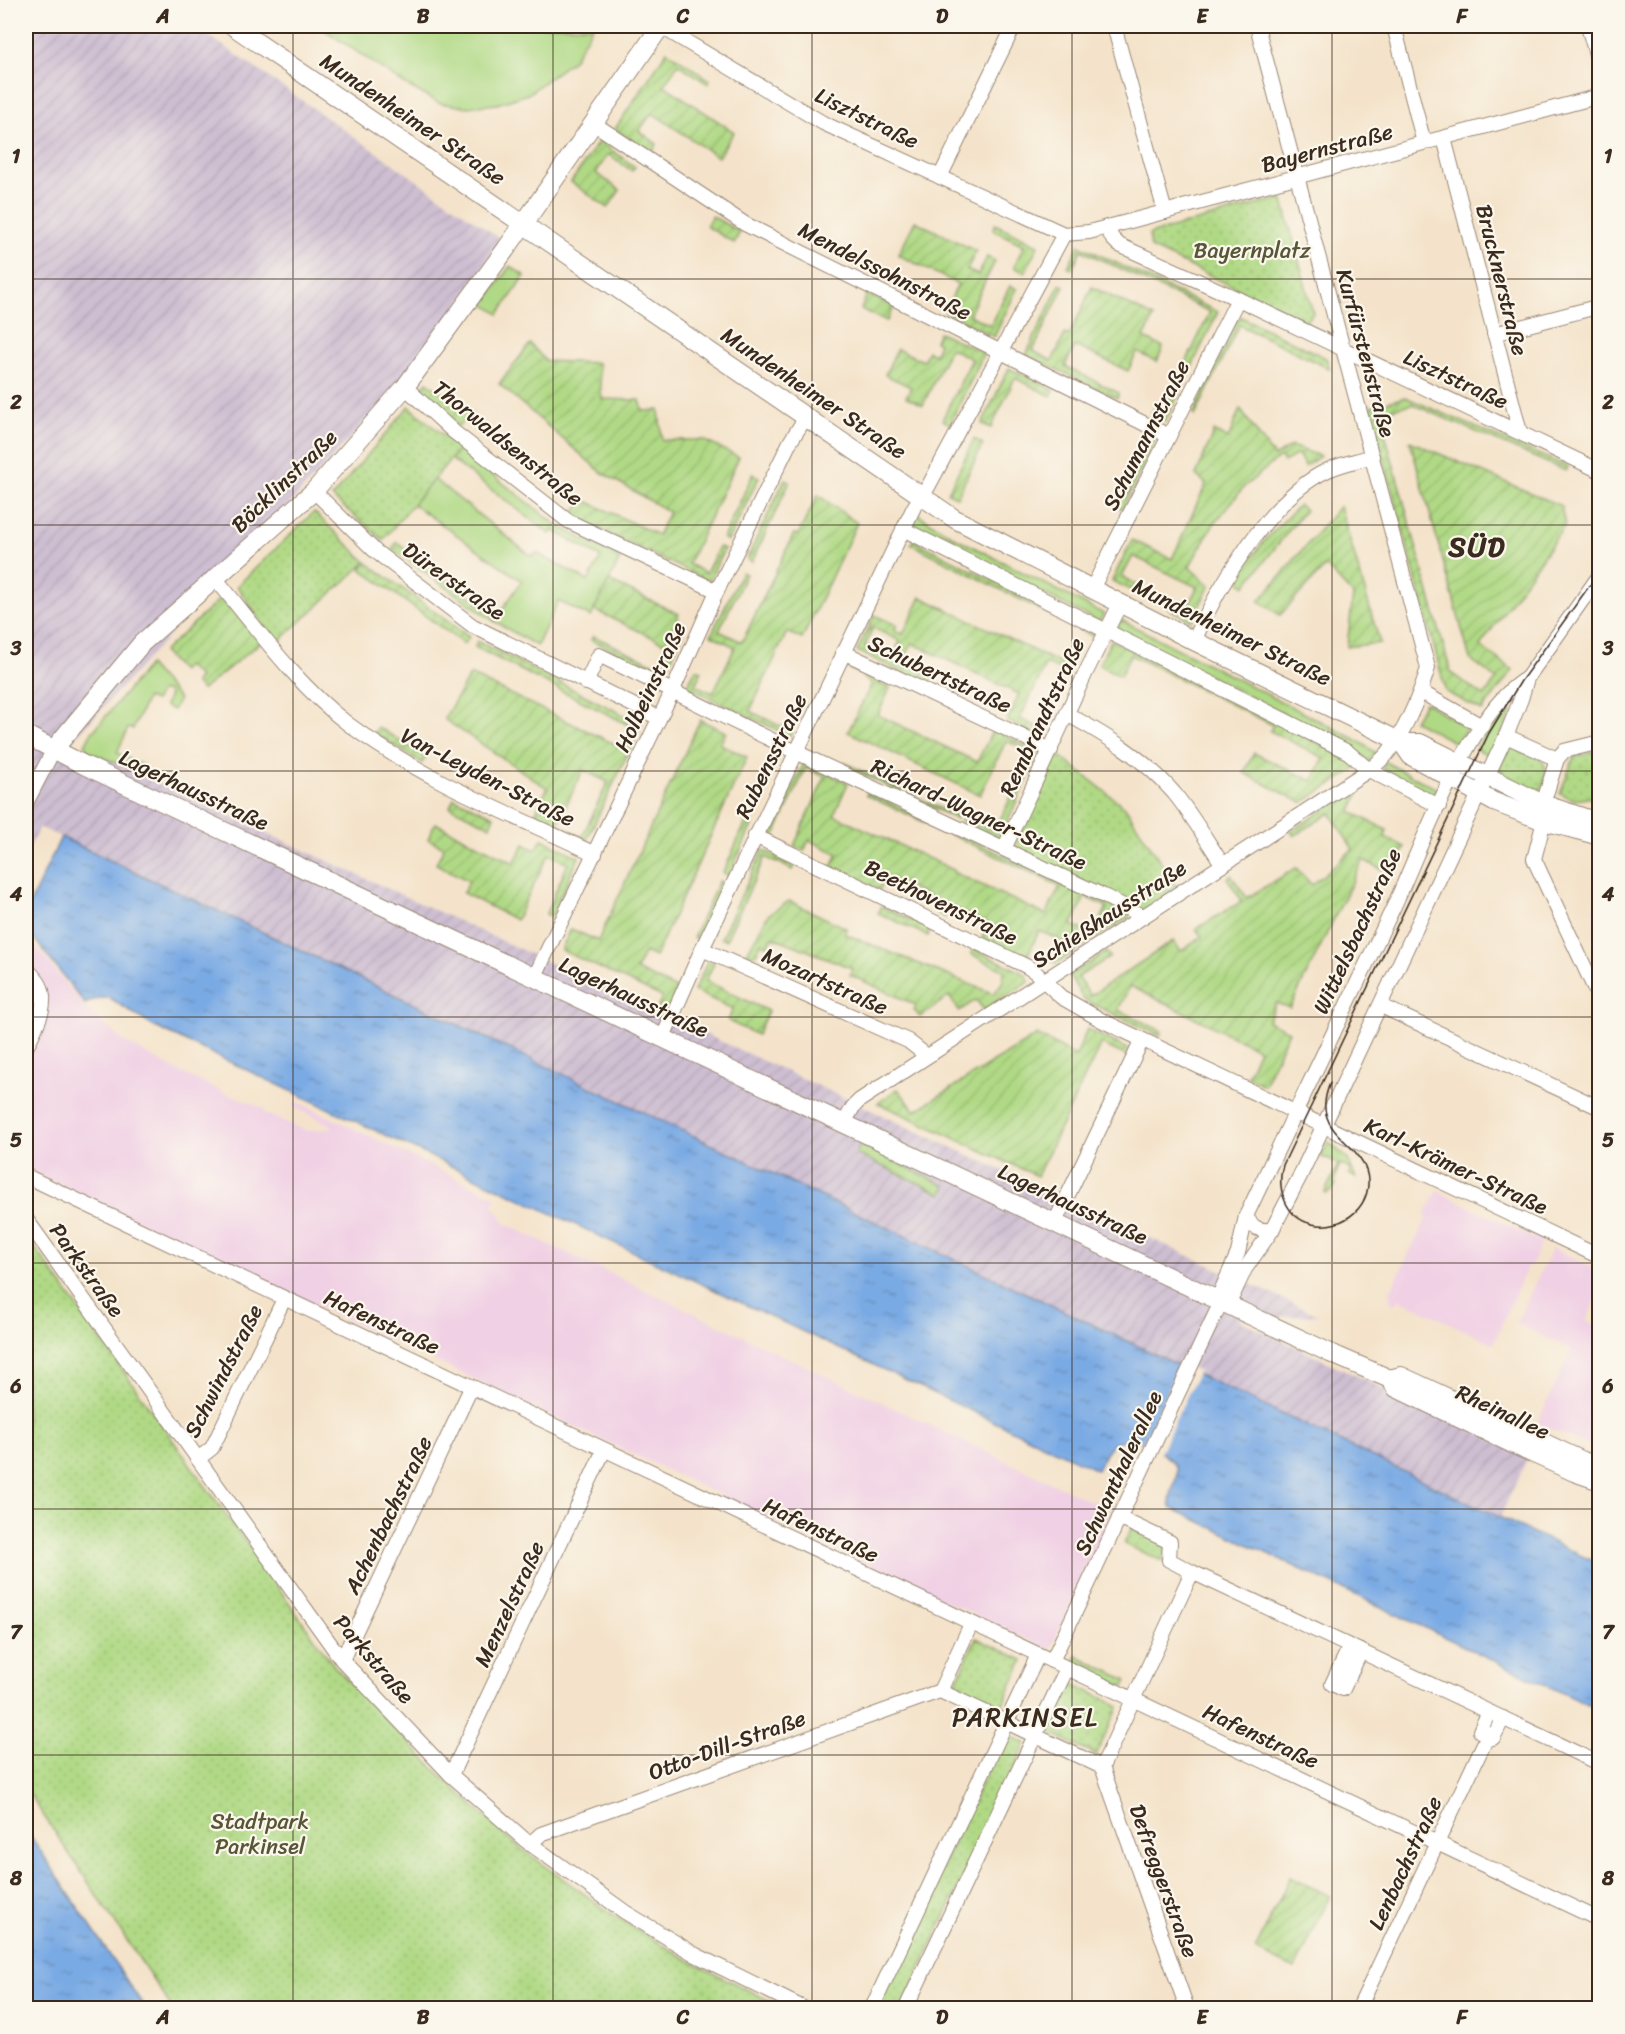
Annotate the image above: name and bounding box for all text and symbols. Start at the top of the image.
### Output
text: A [155,0,170,34]
text: B [417,0,430,34]
text: C [676,0,690,34]
text: D [936,0,949,34]
text: E [1196,0,1209,34]
text: F [1456,0,1469,34]
street label: Mundenheimer Straße [312,42,514,196]
street label: Lisztstraße [808,76,926,160]
street label: Bayernstraße [1257,112,1397,184]
text: 1 [12,139,21,174]
text: 1 [1604,139,1613,174]
street label: Brucknerstraße [1464,200,1540,360]
street label: Mendelssohnstraße [791,210,979,332]
park label: Bayernplatz [1194,231,1311,270]
street label: Kurfürstenstraße [1325,264,1407,442]
street label: Mundenheimer Straße [713,316,915,470]
street label: Lisztstraße [1397,338,1515,420]
street label: Schumannstraße [1091,353,1201,517]
street label: Thorwaldsenstraße [424,370,592,516]
text: 2 [9,385,22,420]
text: 2 [1601,385,1614,420]
street label: Böcklinstraße [221,419,347,543]
district label: SÜD [1447,522,1506,571]
street label: Dürerstraße [394,531,514,631]
street label: Mundenheimer Straße [1126,567,1338,697]
street label: Holbeinstraße [603,615,697,759]
street label: Schubertstraße [862,624,1018,724]
text: 3 [10,631,22,666]
street label: Rembrandtstraße [988,631,1096,803]
text: 3 [1602,631,1614,666]
street label: Rubensstraße [724,686,818,826]
street label: Van-Leyden-Straße [394,716,582,838]
street label: Lagerhausstraße [112,738,276,842]
street label: Richard-Wagner-Straße [864,747,1094,881]
street label: Wittelsbachstraße [1301,841,1413,1021]
street label: Beethovenstraße [858,848,1025,956]
street label: Schießhausstraße [1024,849,1195,979]
text: 4 [9,877,23,912]
text: 4 [1601,877,1615,912]
street label: Mozartstraße [755,936,895,1026]
street label: Lagerhausstraße [552,945,716,1049]
street label: Karl-Krämer-Straße [1357,1106,1555,1226]
text: 5 [10,1123,22,1158]
text: 5 [1602,1123,1614,1158]
street label: Lagerhausstraße [991,1152,1155,1256]
street label: Parkstraße [39,1214,135,1326]
street label: Hafenstraße [317,1278,447,1366]
street label: Schwindstraße [173,1297,274,1445]
text: 6 [9,1369,22,1404]
text: 6 [1601,1369,1614,1404]
street label: Rheinallee [1449,1373,1557,1451]
street label: Schwanthalerallee [1063,1384,1173,1562]
street label: Achenbachstraße [332,1429,443,1602]
street label: Hafenstraße [756,1486,886,1574]
street label: Menzelstraße [463,1534,555,1674]
street label: Parkstraße [323,1605,425,1713]
text: 7 [10,1615,23,1650]
text: 7 [1602,1615,1615,1650]
street label: Hafenstraße [1196,1692,1326,1780]
district label: PARKINSEL [952,1694,1098,1740]
street label: Otto-Dill-Straße [643,1698,811,1792]
street label: Lenbachstraße [1357,1789,1453,1937]
street label: Defreggerstraße [1118,1798,1210,1964]
park label: Stadtpark Parkinsel [211,1802,309,1866]
text: 8 [9,1861,23,1896]
text: 8 [1601,1861,1615,1896]
text: A [155,2000,170,2034]
text: B [417,2000,430,2034]
text: C [676,2000,690,2034]
text: D [936,2000,949,2034]
text: E [1196,2000,1209,2034]
text: F [1456,2000,1469,2034]

